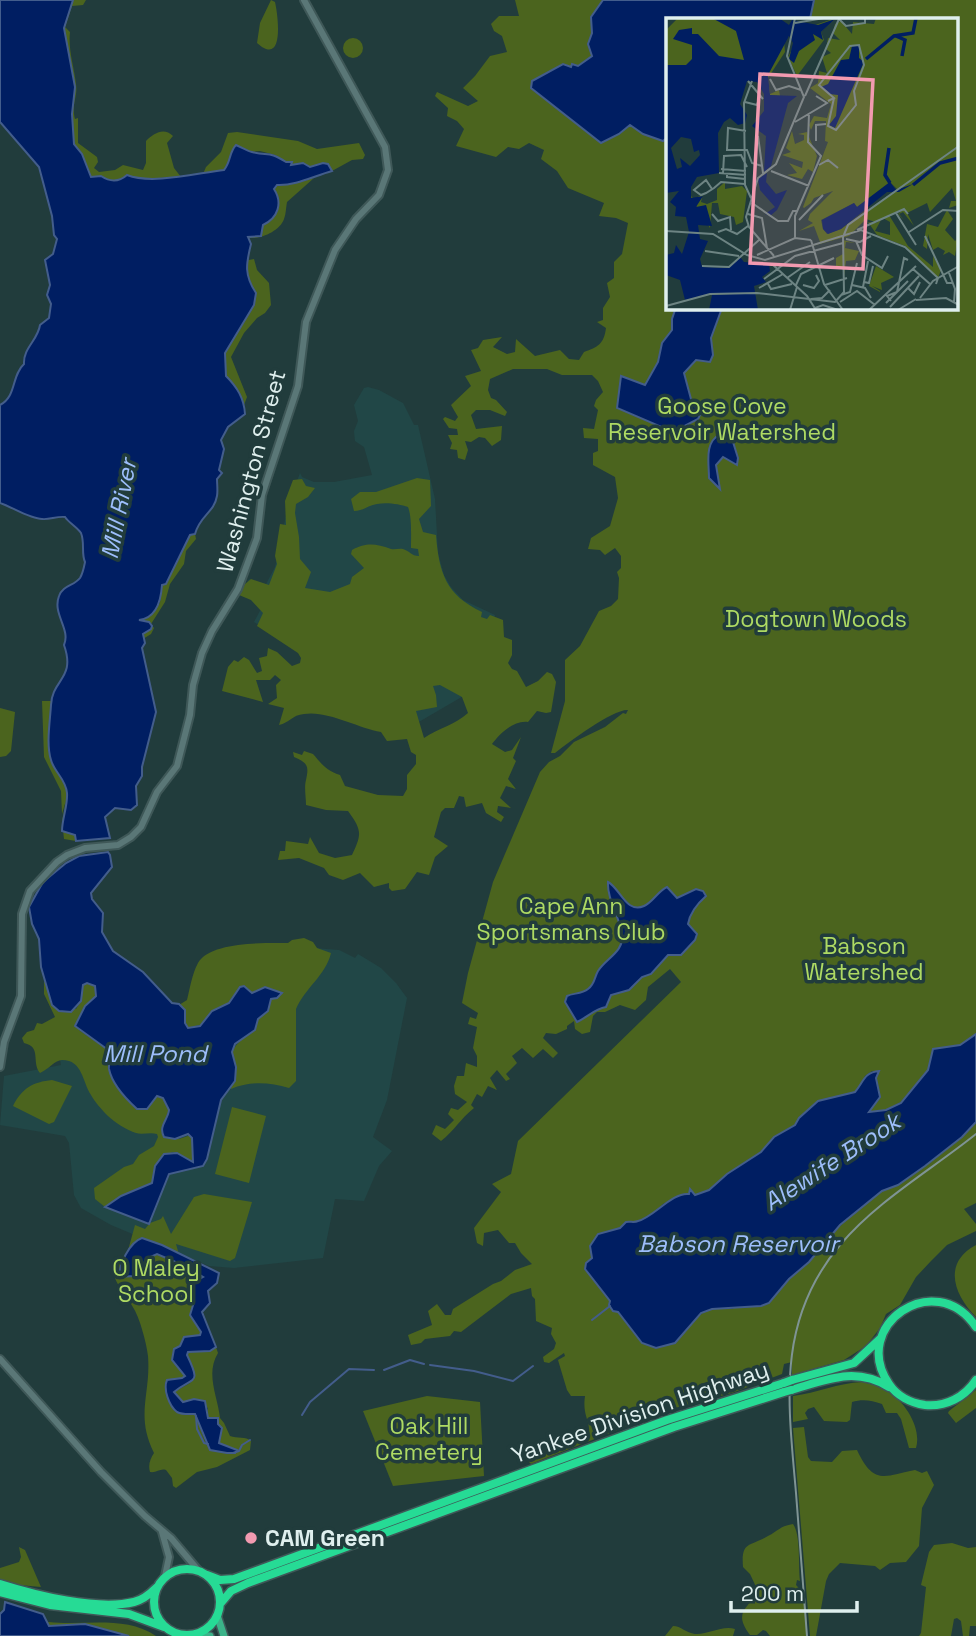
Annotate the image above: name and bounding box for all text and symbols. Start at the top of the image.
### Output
inset map [666,18,958,310]
street label: Washington Street [210,366,292,576]
park label: Goose Cove Reservoir Watershed [608,391,836,447]
water label: Mill River [94,453,144,562]
park label: Dogtown Woods [725,604,907,634]
park label: Cape Ann Sportsmans Club [477,891,665,947]
park label: Babson Watershed [804,931,924,987]
water label: Mill Pond [103,1038,209,1069]
water label: Alewife Brook [757,1104,909,1217]
water label: Babson Reservoir [638,1228,841,1259]
park label: O Maley School [112,1253,200,1309]
street label: Yankee Division Highway [507,1354,773,1470]
park label: Oak Hill Cemetery [375,1411,483,1467]
place label: CAM Green [265,1523,385,1553]
marker: CAM Green [243,1530,259,1546]
scale bar [731,1570,857,1614]
text: 200 m [741,1580,804,1607]

